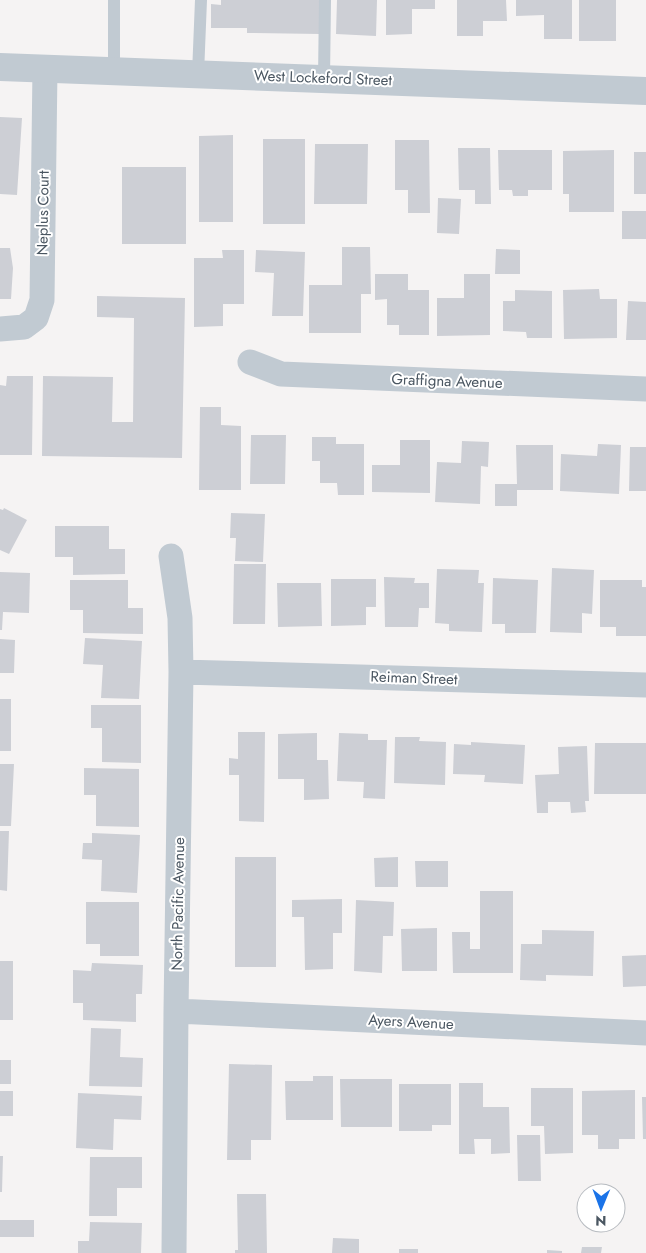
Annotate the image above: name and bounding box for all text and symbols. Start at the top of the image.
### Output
street label: West Lockeford Street [254,65,393,91]
street label: Neplus Court [31,170,55,256]
street label: Graffigna Avenue [391,368,503,394]
street label: Reiman Street [370,665,458,691]
street label: North Pacific Avenue [166,837,190,971]
street label: Ayers Avenue [368,1009,455,1035]
north arrow [576,1183,626,1233]
text: N [595,1211,607,1231]

